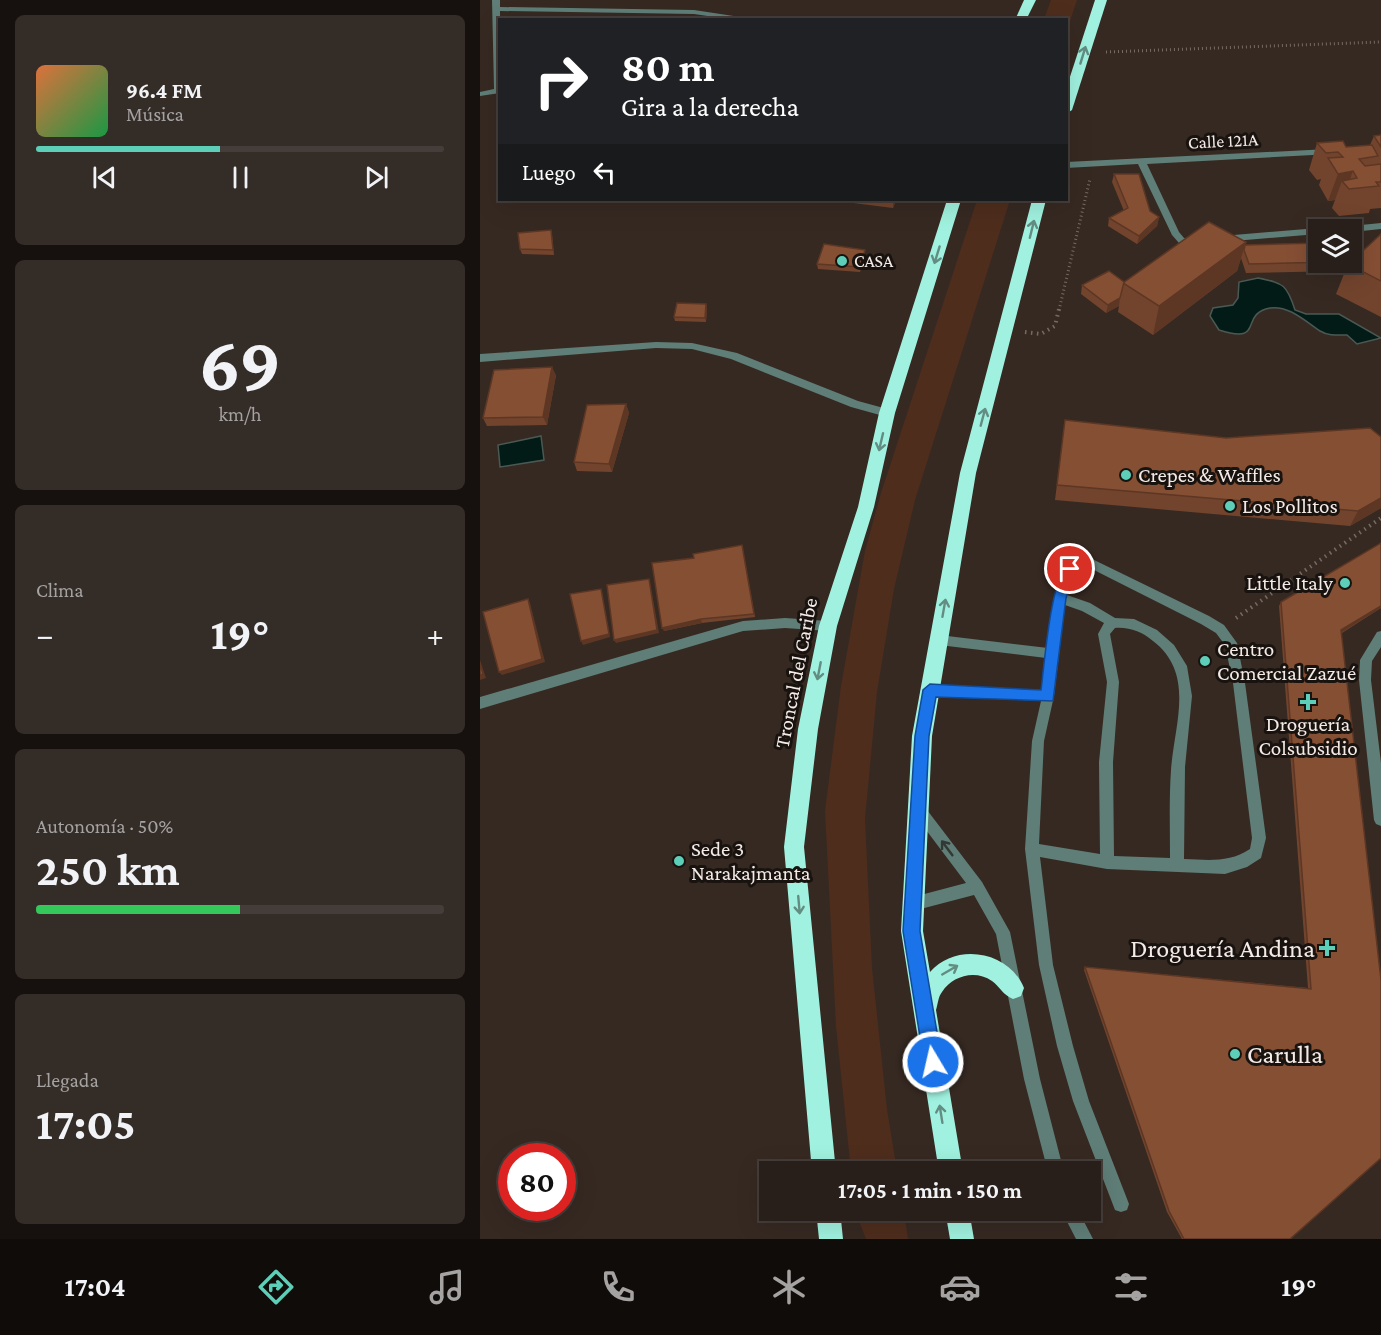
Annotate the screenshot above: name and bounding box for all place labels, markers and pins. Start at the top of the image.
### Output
place label: CASA [854,251,894,271]
marker: CASA [835,254,849,268]
place label: Crepes & Waffles [1138,463,1281,487]
marker: Crepes & Waffles [1119,468,1133,482]
place label: Los Pollitos [1242,494,1338,518]
marker: Los Pollitos [1223,499,1237,513]
pin [1044,543,1095,594]
place label: Little Italy [1246,571,1333,595]
marker: Little Italy [1338,576,1352,590]
place label: Centro Comercial Zazué [1217,637,1356,685]
marker: Centro Comercial Zazué [1198,654,1212,668]
marker: Droguería Colsubsidio [1301,695,1315,709]
place label: Droguería Colsubsidio [1258,712,1358,760]
place label: Sede 3 Narakajmanta [691,837,811,885]
marker: Sede 3 Narakajmanta [672,854,686,868]
place label: Droguería Andina [1130,934,1315,963]
marker: Droguería Andina [1320,941,1334,955]
place label: Carulla [1247,1040,1323,1069]
marker: Carulla [1228,1047,1242,1061]

